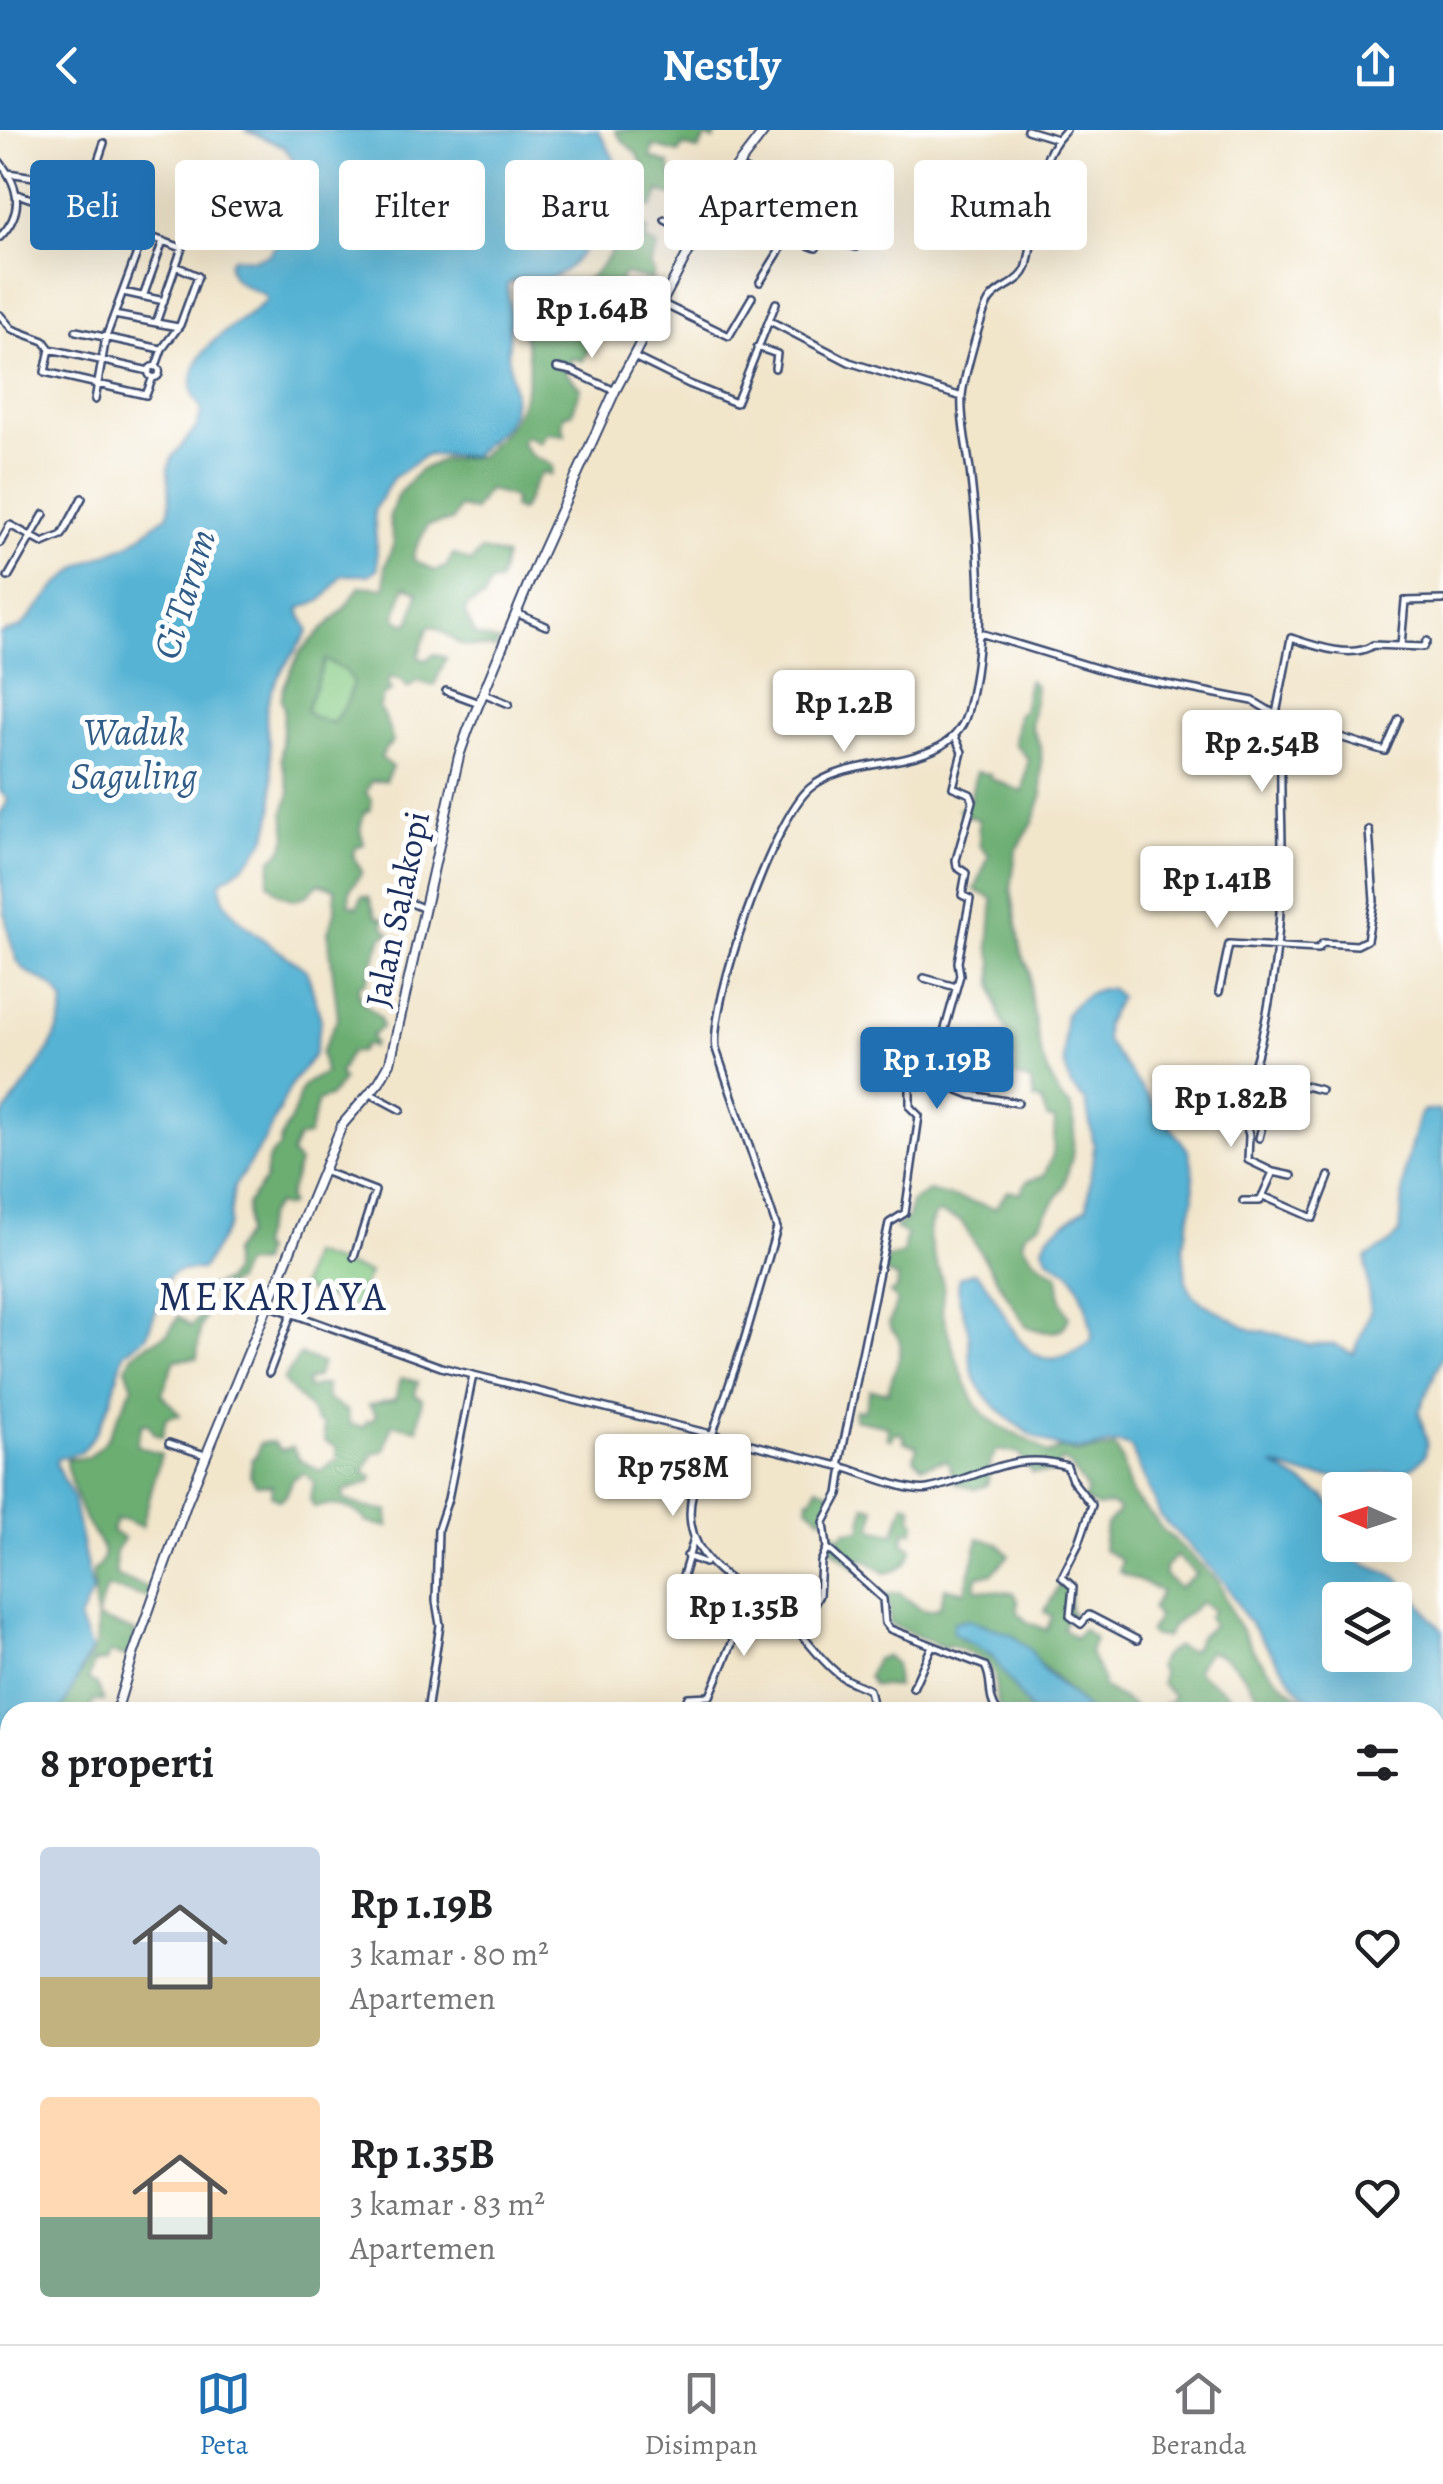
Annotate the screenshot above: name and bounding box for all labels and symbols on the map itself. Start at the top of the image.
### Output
pin: Rp 1.64B [489,276,695,361]
water label: Ci Tarum [140,523,228,665]
pin: Rp 1.2B [752,670,936,755]
water label: Waduk Saguling [71,706,197,802]
pin: Rp 2.54B [1159,710,1365,795]
street label: Jalan Salakopi [353,807,441,1011]
pin: Rp 1.41B [1114,846,1320,931]
pin: Rp 1.19B [834,1027,1040,1112]
pin: Rp 1.82B [1128,1065,1334,1150]
district label: MEKARJAYA [158,1269,388,1324]
pin: Rp 758M [581,1434,765,1519]
north arrow [1322,1472,1412,1562]
pin: Rp 1.35B [641,1574,847,1659]

